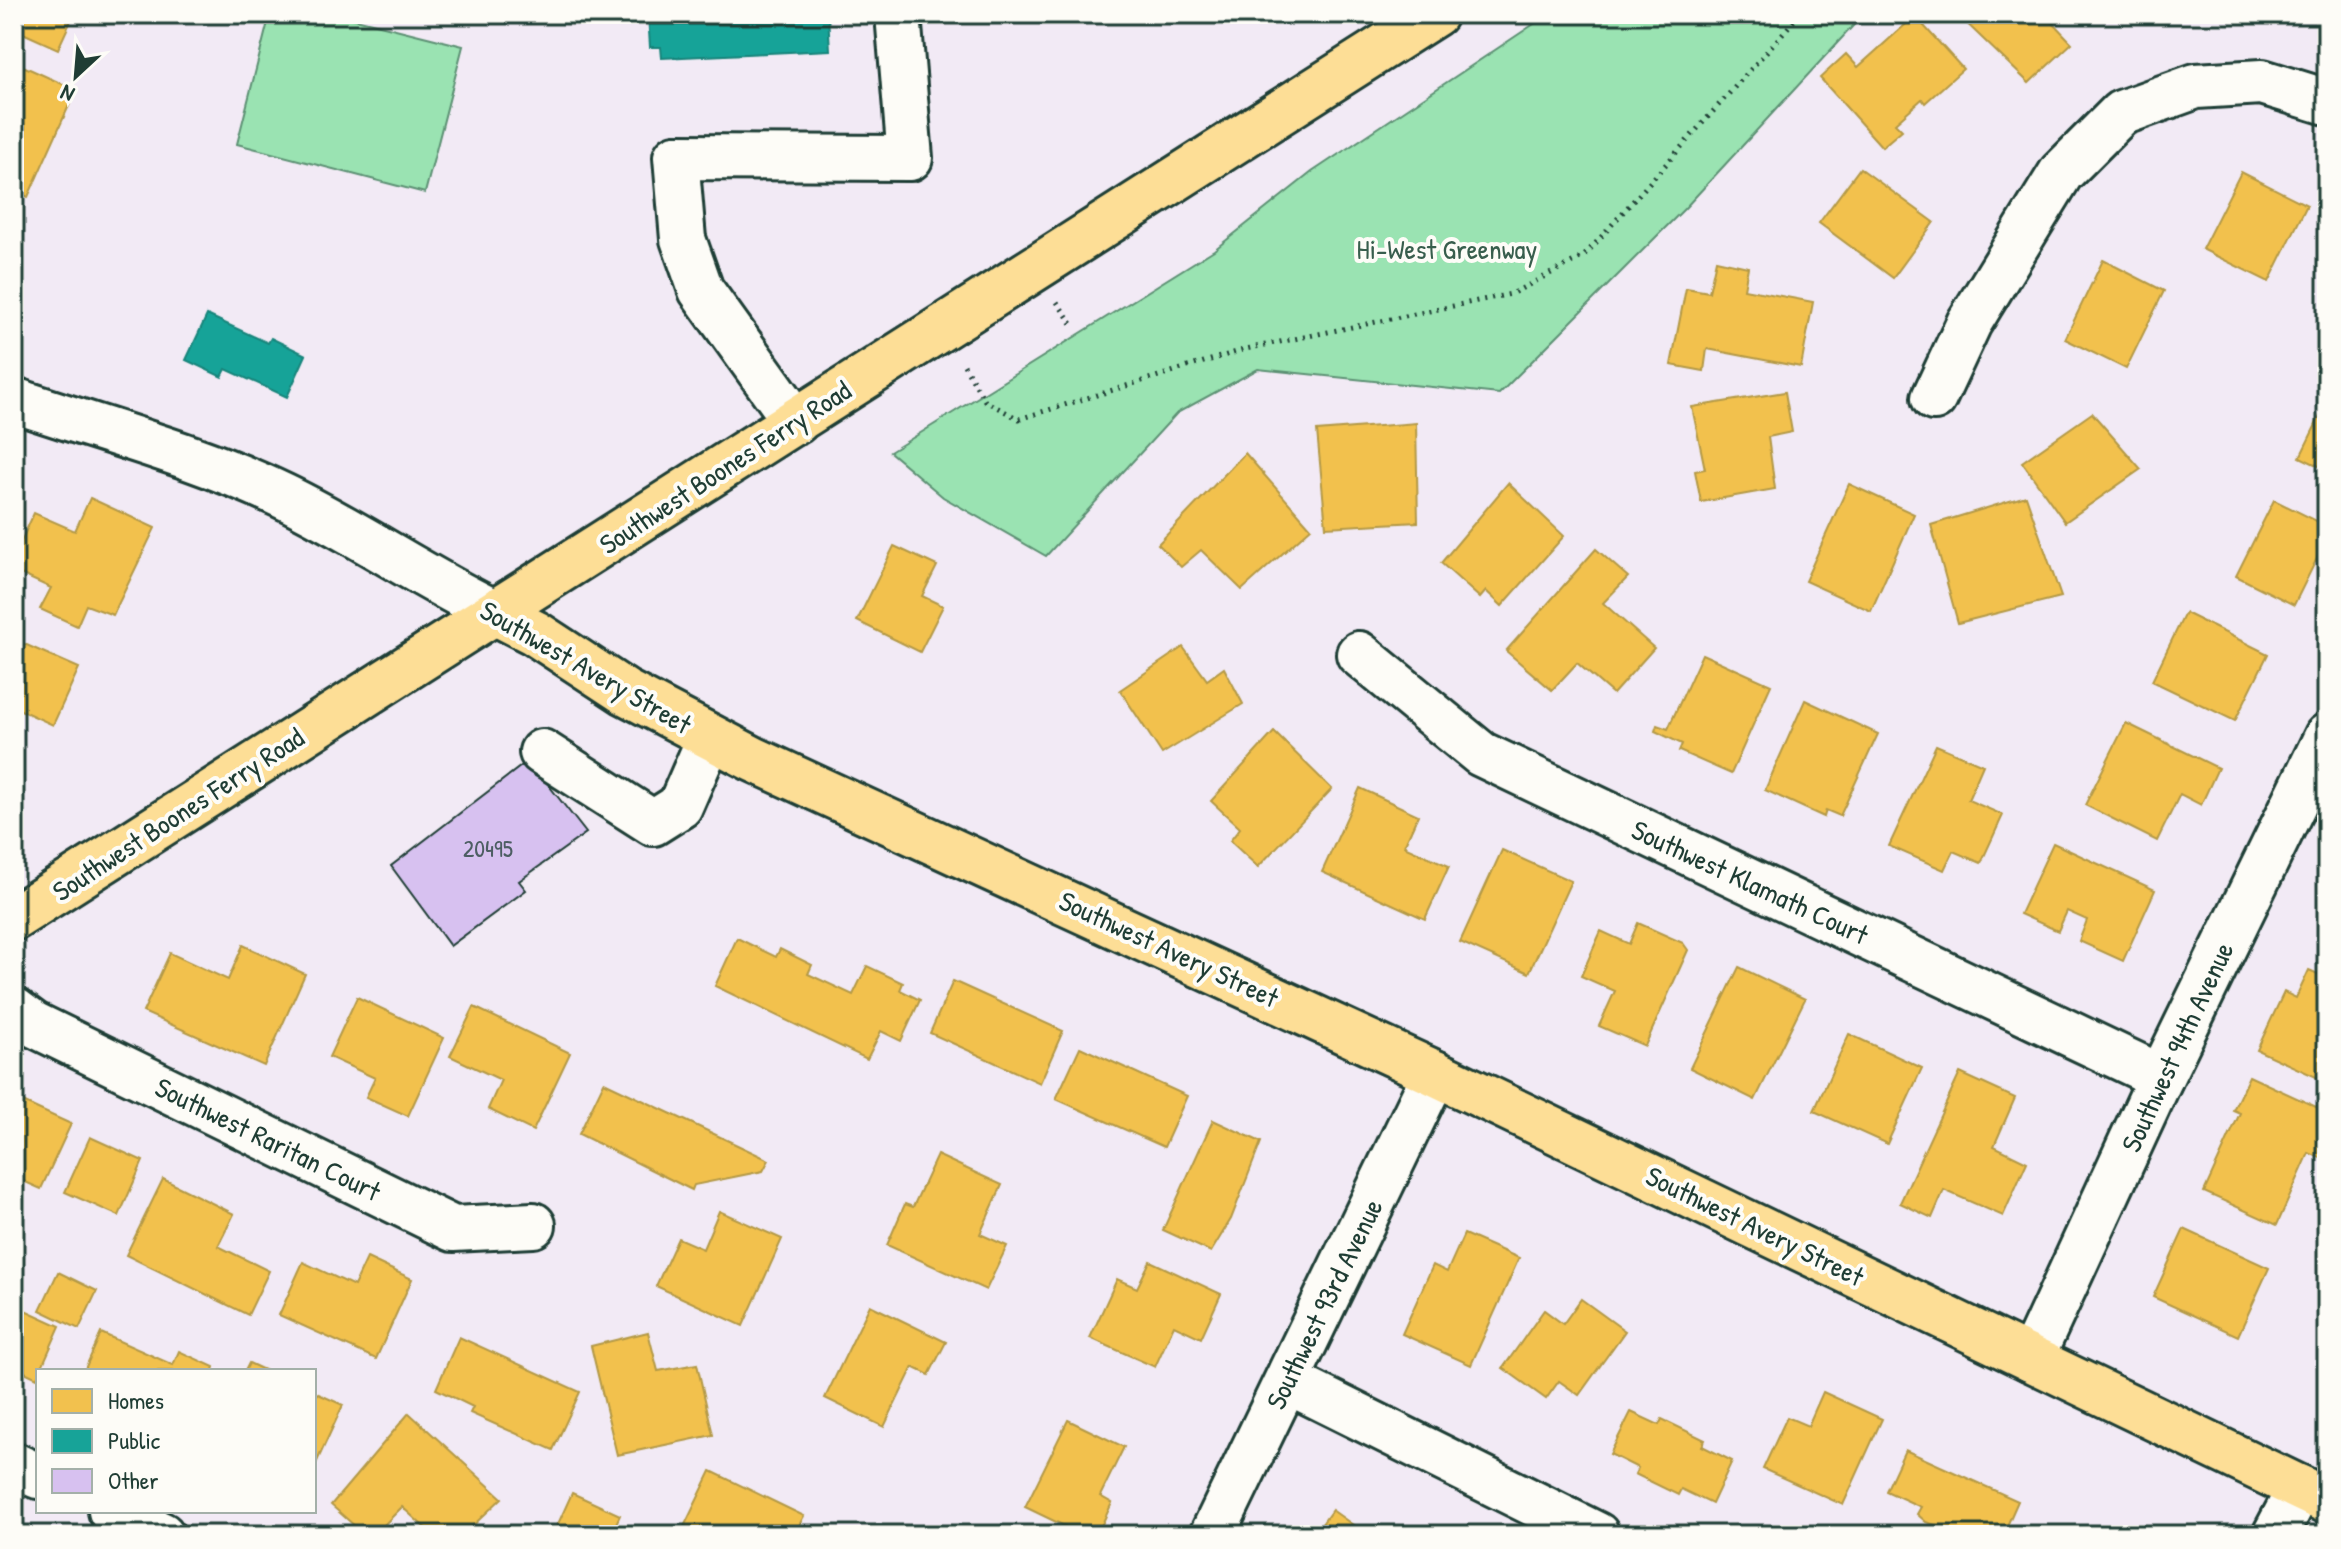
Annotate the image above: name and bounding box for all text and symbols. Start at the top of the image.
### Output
north arrow [36,36,116,116]
text: N [55,78,79,110]
park label: Hi-West Greenway [1357,230,1538,268]
street label: Southwest Boones Ferry Road [592,371,858,563]
street label: Southwest Avery Street [473,591,699,743]
street label: Southwest Boones Ferry Road [45,718,311,910]
street label: Southwest Klamath Court [1626,811,1875,954]
house number: 20495 [463,832,513,864]
street label: Southwest Avery Street [1053,881,1285,1017]
street label: Southwest 94th Avenue [2112,936,2242,1158]
street label: Southwest Raritan Court [149,1068,387,1210]
street label: Southwest Avery Street [1640,1157,1871,1295]
street label: Southwest 93rd Avenue [1257,1192,1391,1416]
legend [36,1369,316,1513]
text: Homes [108,1384,164,1416]
text: Public [108,1424,161,1456]
text: Other [108,1464,158,1496]

